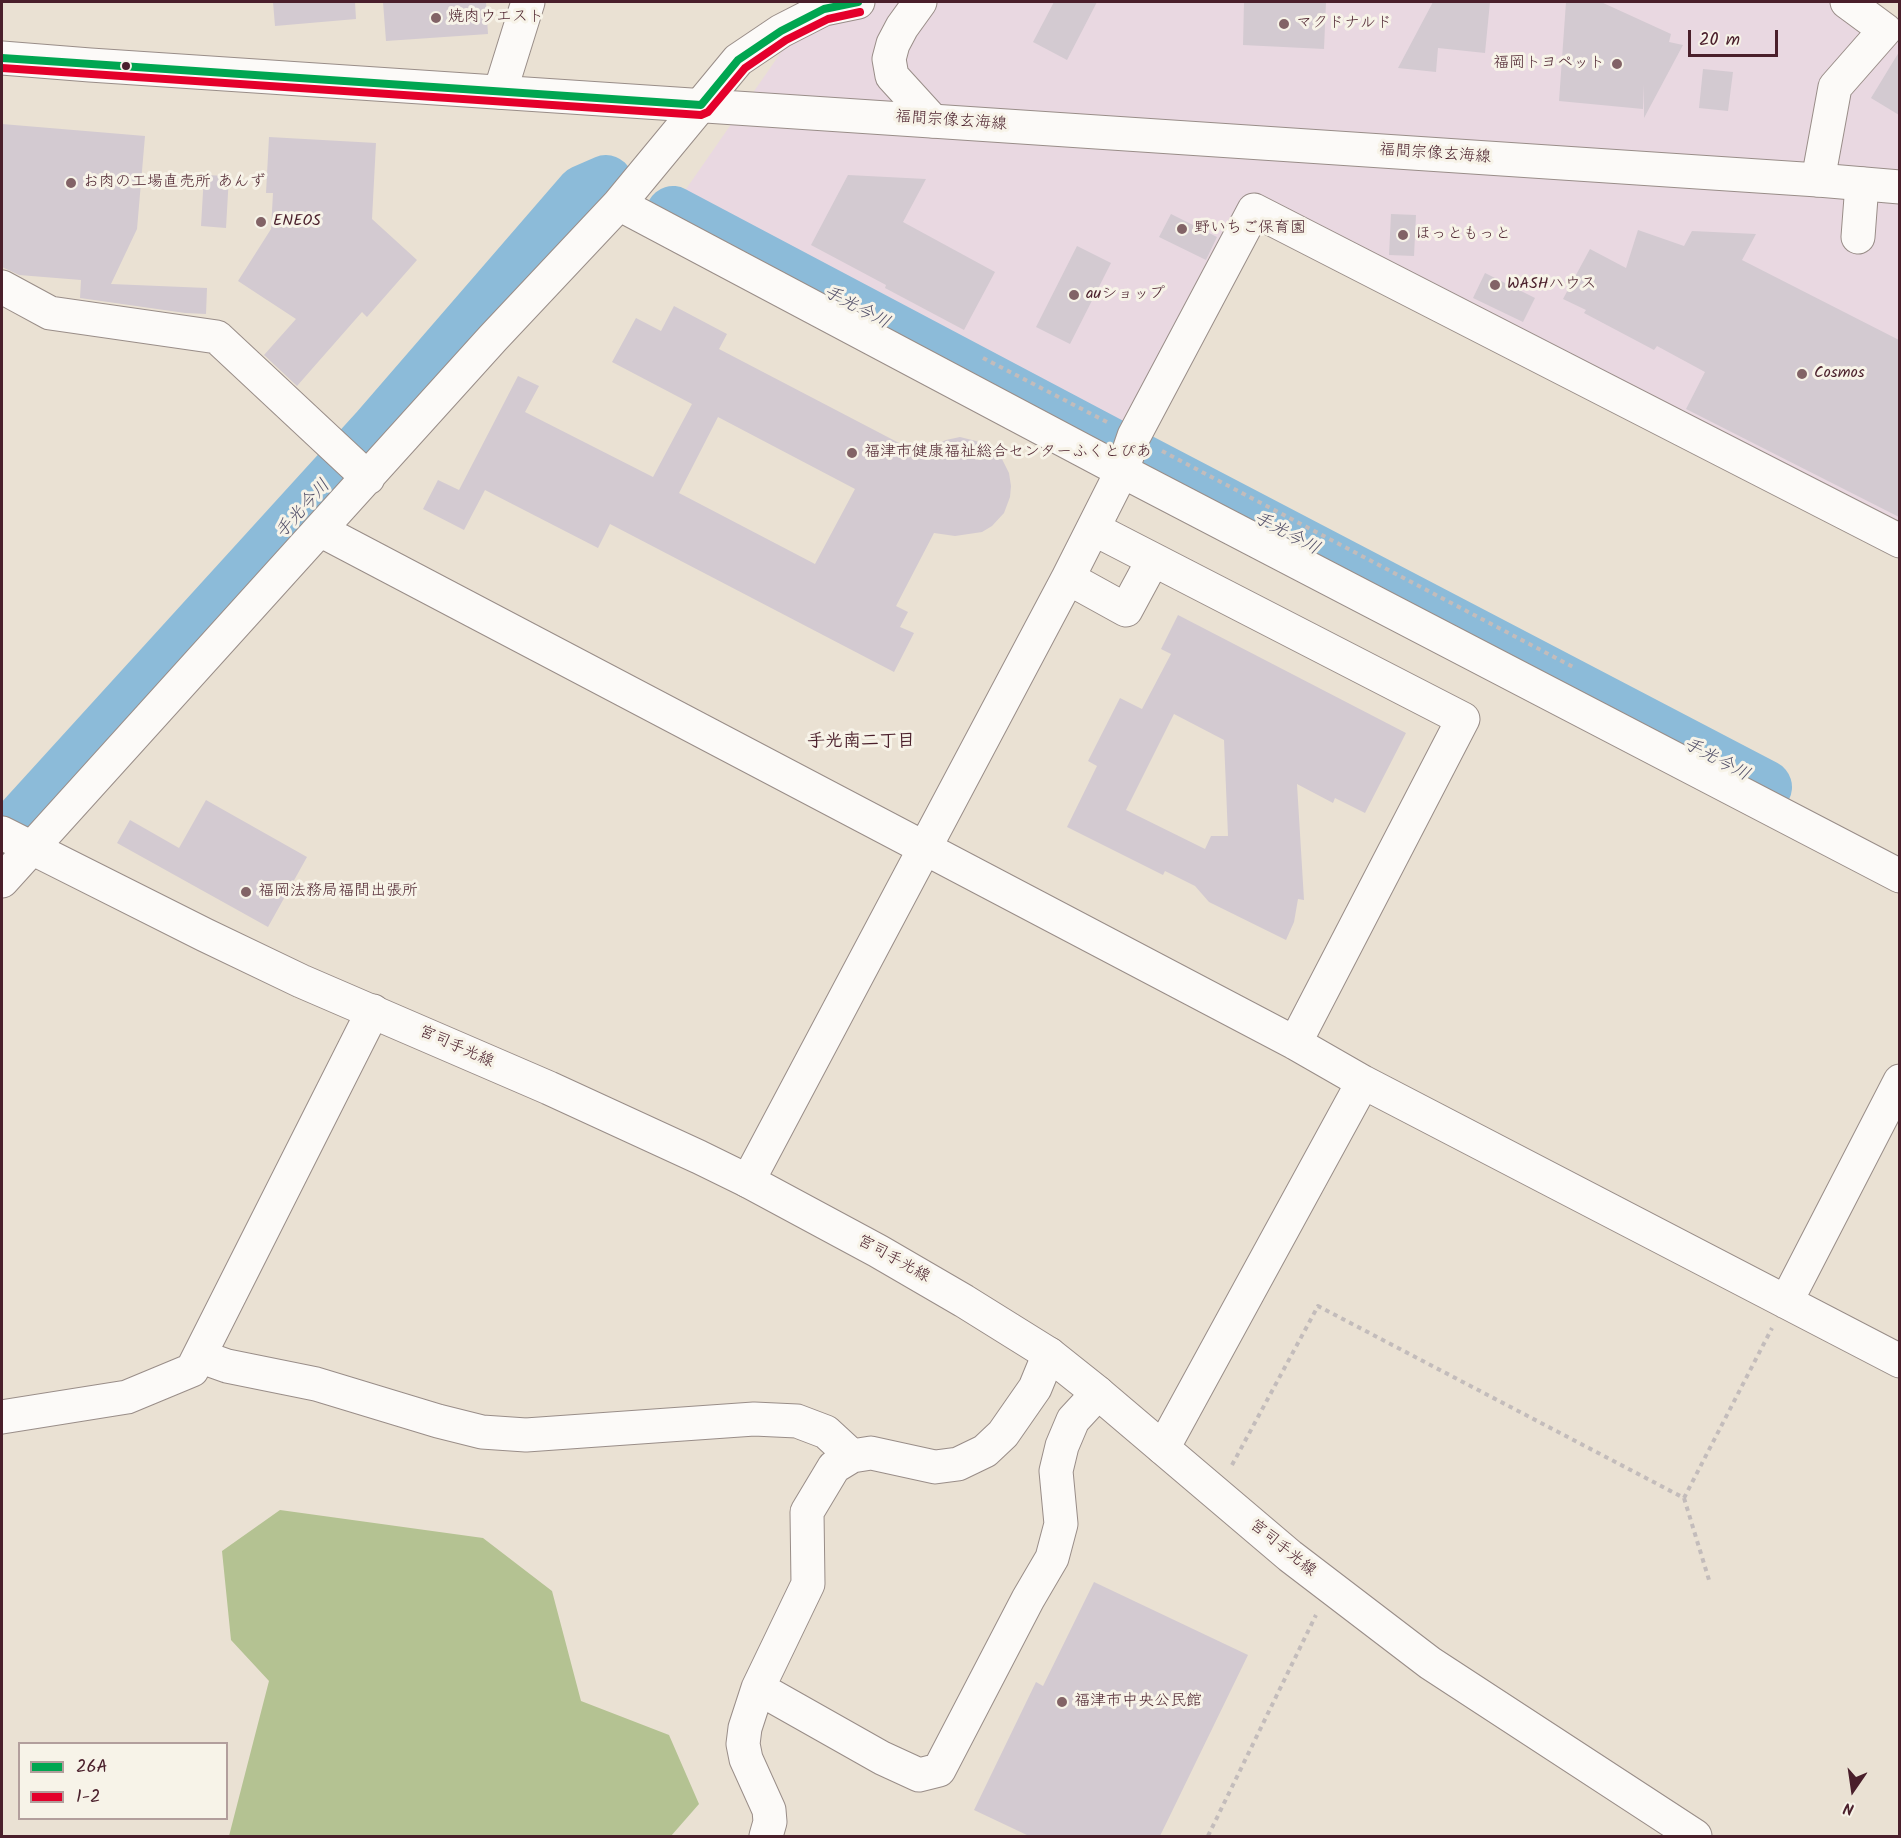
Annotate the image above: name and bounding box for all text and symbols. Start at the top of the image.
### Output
place label: 焼肉ウエスト [448,8,544,28]
marker: 焼肉ウエスト [429,11,443,25]
place label: マクドナルド [1296,14,1392,34]
marker: マクドナルド [1277,17,1291,31]
scale bar [1691,18,1781,56]
text: 20 m [1699,26,1740,55]
place label: 福岡トヨペット [1493,54,1605,74]
marker: 福岡トヨペット [1610,57,1624,71]
unlabelled marker [120,60,132,72]
street label: 福間宗像玄海線 [894,109,1008,135]
street label: 福間宗像玄海線 [1378,142,1492,168]
place label: お肉の工場直売所 あんず [83,173,265,193]
marker: お肉の工場直売所 あんず [64,176,78,190]
place label: ENEOS [273,212,321,232]
marker: ENEOS [254,215,268,229]
place label: 野いちご保育園 [1194,219,1306,239]
marker: 野いちご保育園 [1175,222,1189,236]
place label: ほっともっと [1415,225,1511,245]
marker: ほっともっと [1396,228,1410,242]
place label: WASHハウス [1507,275,1596,295]
marker: WASHハウス [1488,278,1502,292]
water label: 手光今川 [819,283,893,335]
place label: auショップ [1086,285,1165,305]
marker: auショップ [1067,288,1081,302]
place label: Cosmos [1814,364,1864,384]
marker: Cosmos [1795,367,1809,381]
place label: 福津市健康福祉総合センターふくとぴあ [864,443,1152,463]
marker: 福津市健康福祉総合センターふくとぴあ [845,446,859,460]
water label: 手光今川 [272,476,336,544]
water label: 手光今川 [1249,509,1323,561]
district label: 手光南二丁目 [807,732,915,754]
water label: 手光今川 [1679,735,1753,787]
place label: 福岡法務局福間出張所 [258,882,418,902]
marker: 福岡法務局福間出張所 [239,885,253,899]
street label: 宮司手光線 [416,1023,496,1073]
street label: 宮司手光線 [853,1232,933,1288]
street label: 宮司手光線 [1245,1516,1319,1582]
place label: 福津市中央公民館 [1074,1692,1202,1712]
marker: 福津市中央公民館 [1055,1695,1069,1709]
legend [18,1742,228,1820]
text: 26A [76,1753,107,1782]
north arrow [1823,1760,1883,1820]
text: 1-2 [76,1783,100,1812]
text: N [1841,1795,1857,1821]

